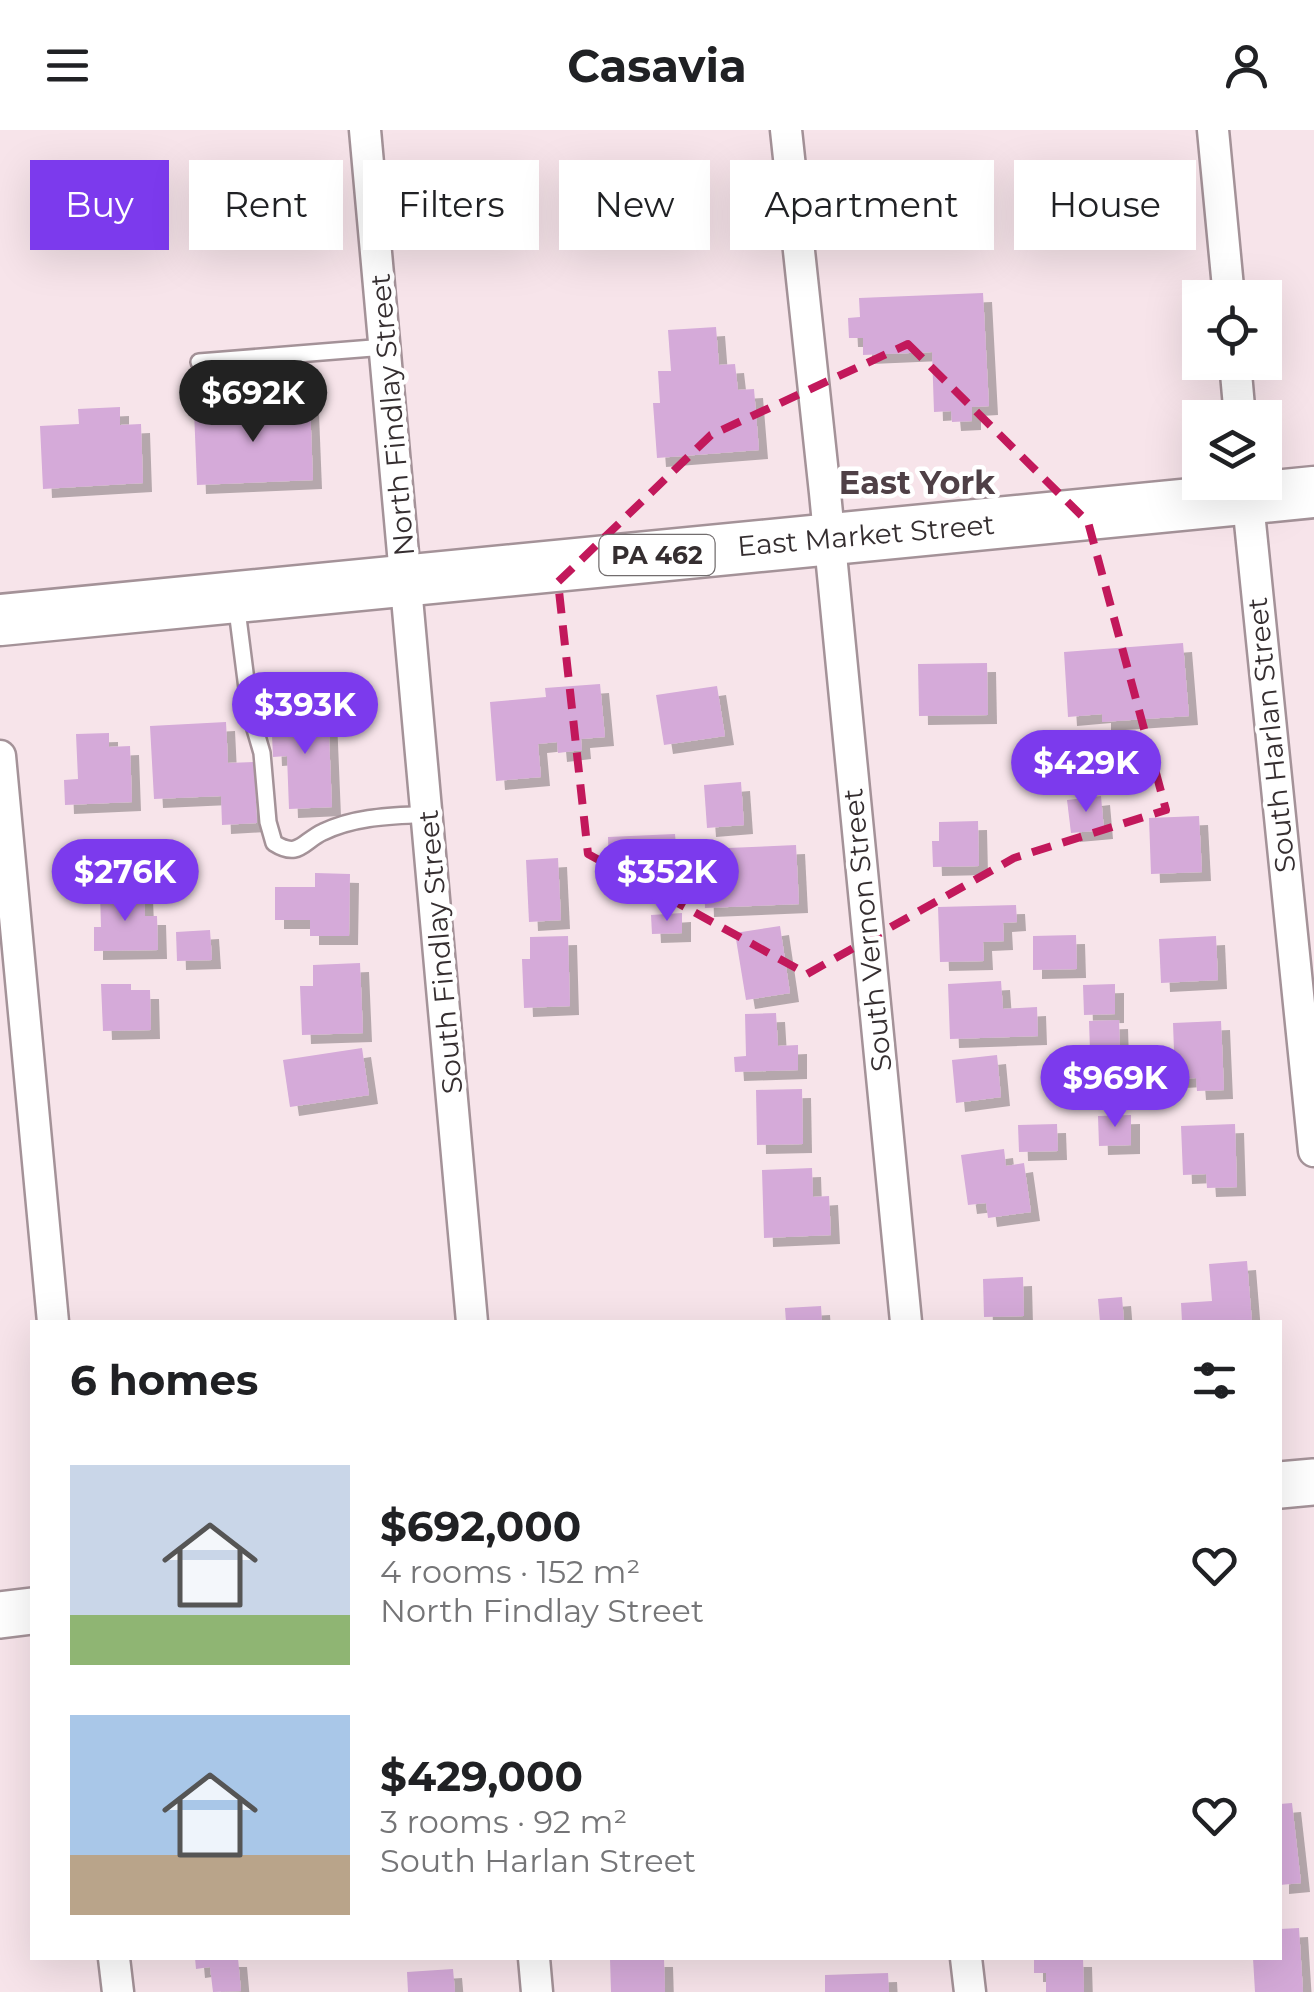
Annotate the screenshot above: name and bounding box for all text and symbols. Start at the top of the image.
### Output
icon: menu [40,38,95,93]
text: Casavia [567,38,747,93]
icon: person [1219,38,1274,93]
chip: Buy [30,160,169,250]
chip: Rent [189,160,343,250]
chip: Filters [363,160,539,250]
chip: New [559,160,710,250]
chip: Apartment [730,160,994,250]
chip: House [1014,160,1196,250]
street label: North Findlay Street [363,272,421,558]
map controls [1182,280,1282,500]
button: locate [1182,280,1282,380]
pin: $692K [183,360,323,445]
text: $692K [201,373,305,412]
button: layers [1182,400,1282,500]
district label: East York [839,463,996,502]
street label: East Market Street [736,507,996,563]
road number: PA 462 [600,535,714,575]
street label: South Harlan Street [1240,596,1302,874]
pin: $393K [235,672,375,757]
text: $393K [254,685,356,724]
pin: $429K [1016,730,1156,815]
text: $429K [1033,743,1139,782]
street label: South Vernon Street [835,787,899,1073]
street label: South Findlay Street [411,809,469,1095]
pin: $276K [55,839,195,924]
pin: $352K [597,839,737,924]
text: $276K [74,852,176,891]
text: $352K [617,852,717,891]
pin: $969K [1045,1045,1185,1130]
text: $969K [1063,1058,1167,1097]
icon: filters [1187,1353,1242,1408]
text: 6 homes [70,1354,258,1406]
text: $692,000 [380,1500,581,1552]
icon: home [150,1505,270,1625]
icon: heart [1187,1538,1242,1593]
text: 4 rooms · 152 m² [380,1552,640,1591]
text: North Findlay Street [380,1591,704,1630]
text: $429,000 [380,1750,583,1802]
icon: home [150,1755,270,1875]
icon: heart [1187,1788,1242,1843]
text: 3 rooms · 92 m² [380,1802,627,1841]
text: South Harlan Street [380,1841,696,1880]

